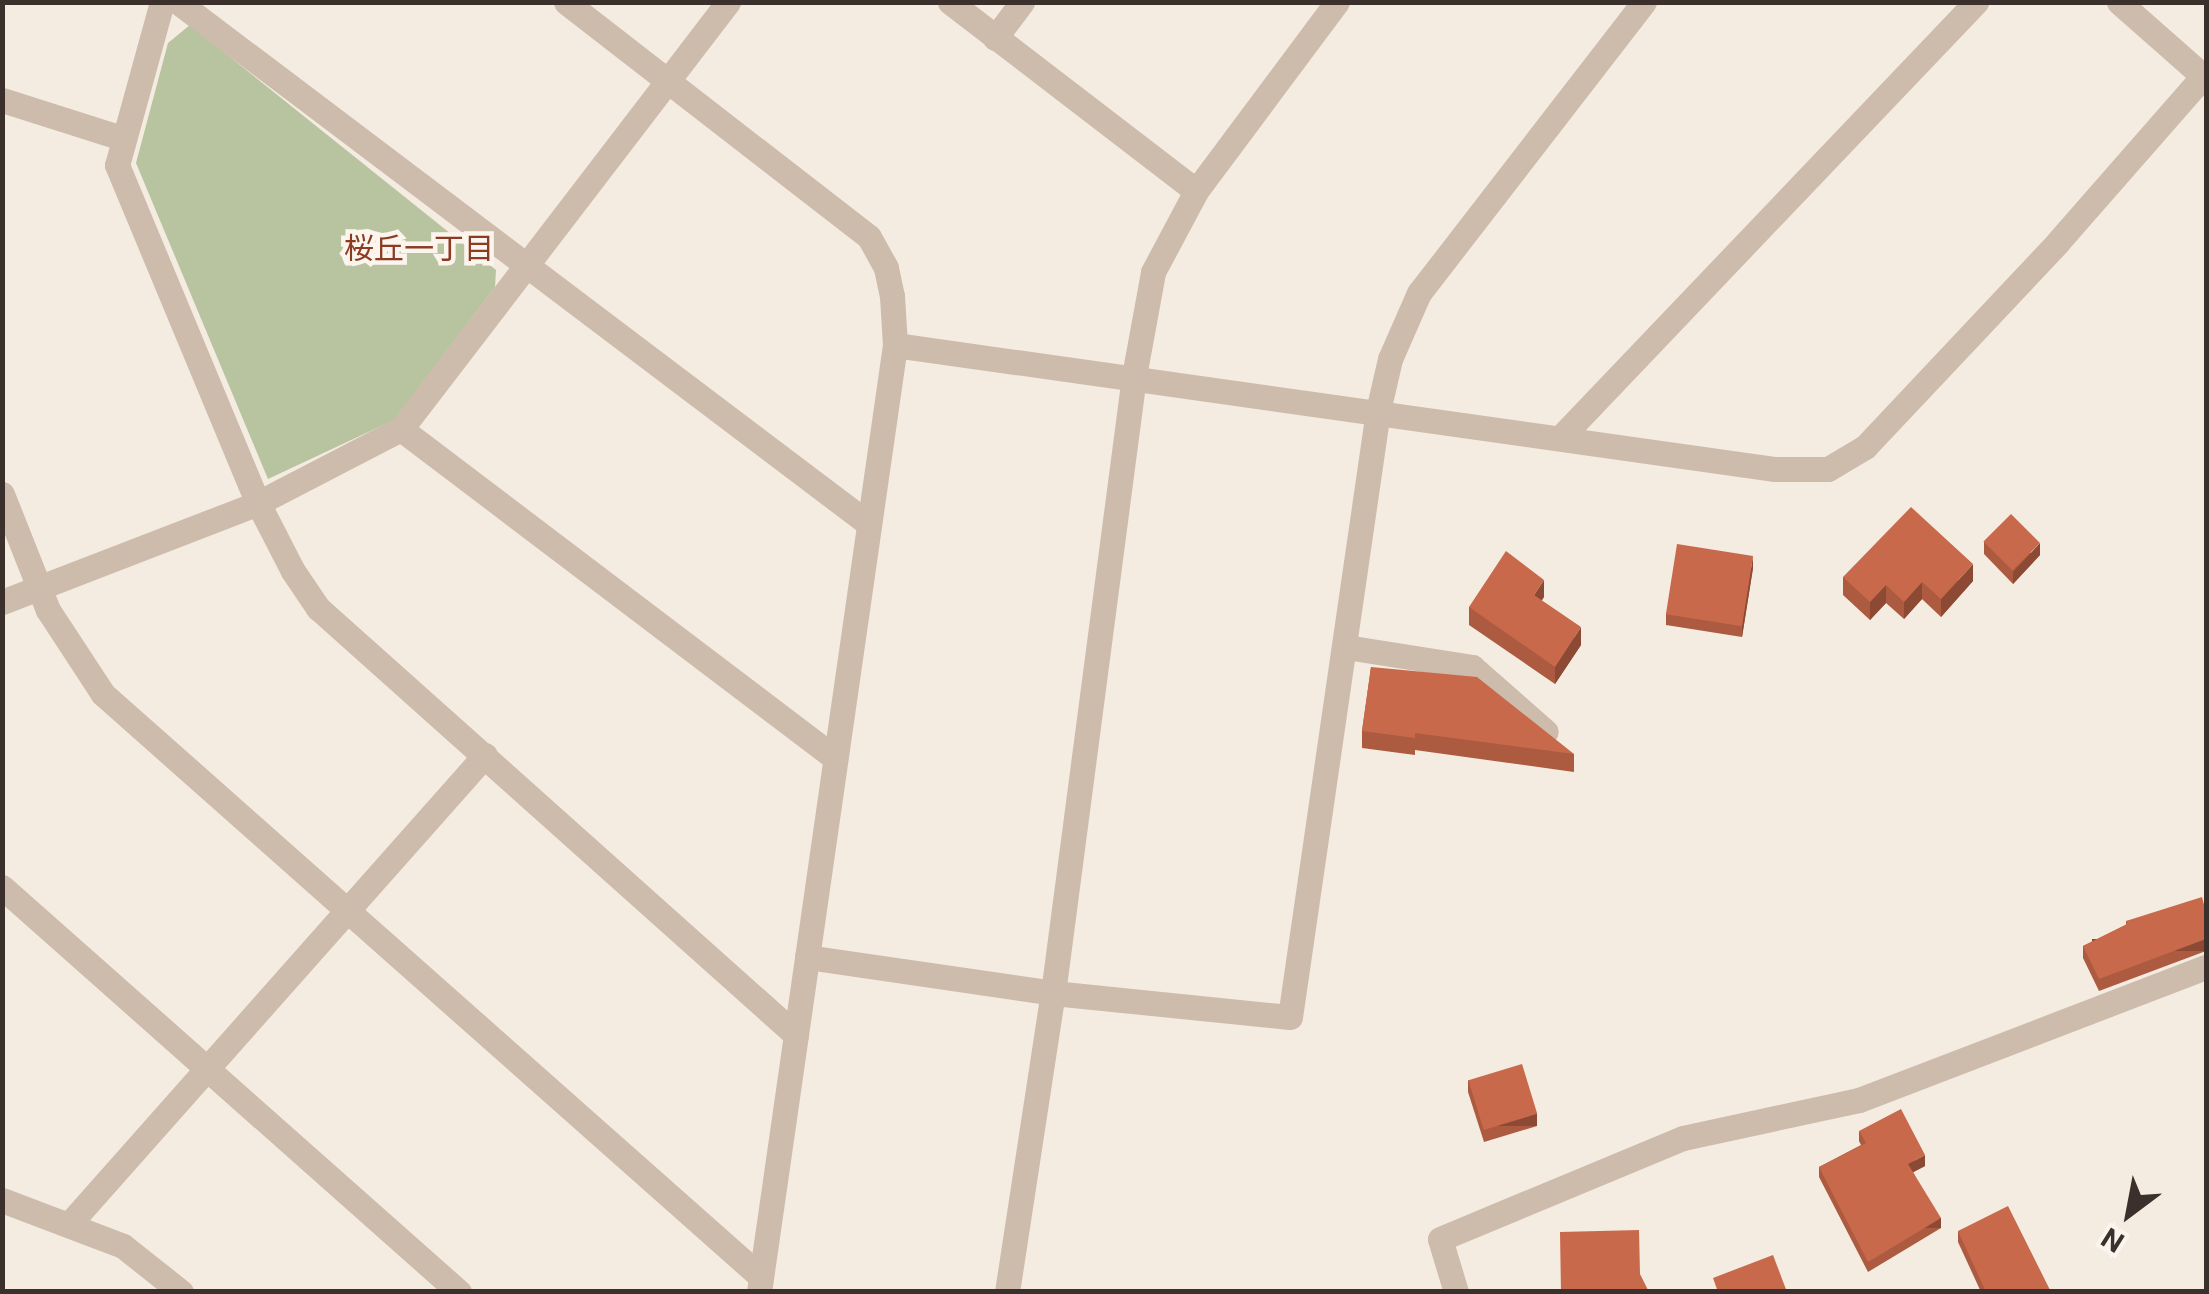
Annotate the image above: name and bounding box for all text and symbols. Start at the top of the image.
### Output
district label: 桜丘一丁目 [344,231,494,267]
north arrow [2079,1164,2179,1264]
text: N [2096,1221,2130,1259]

